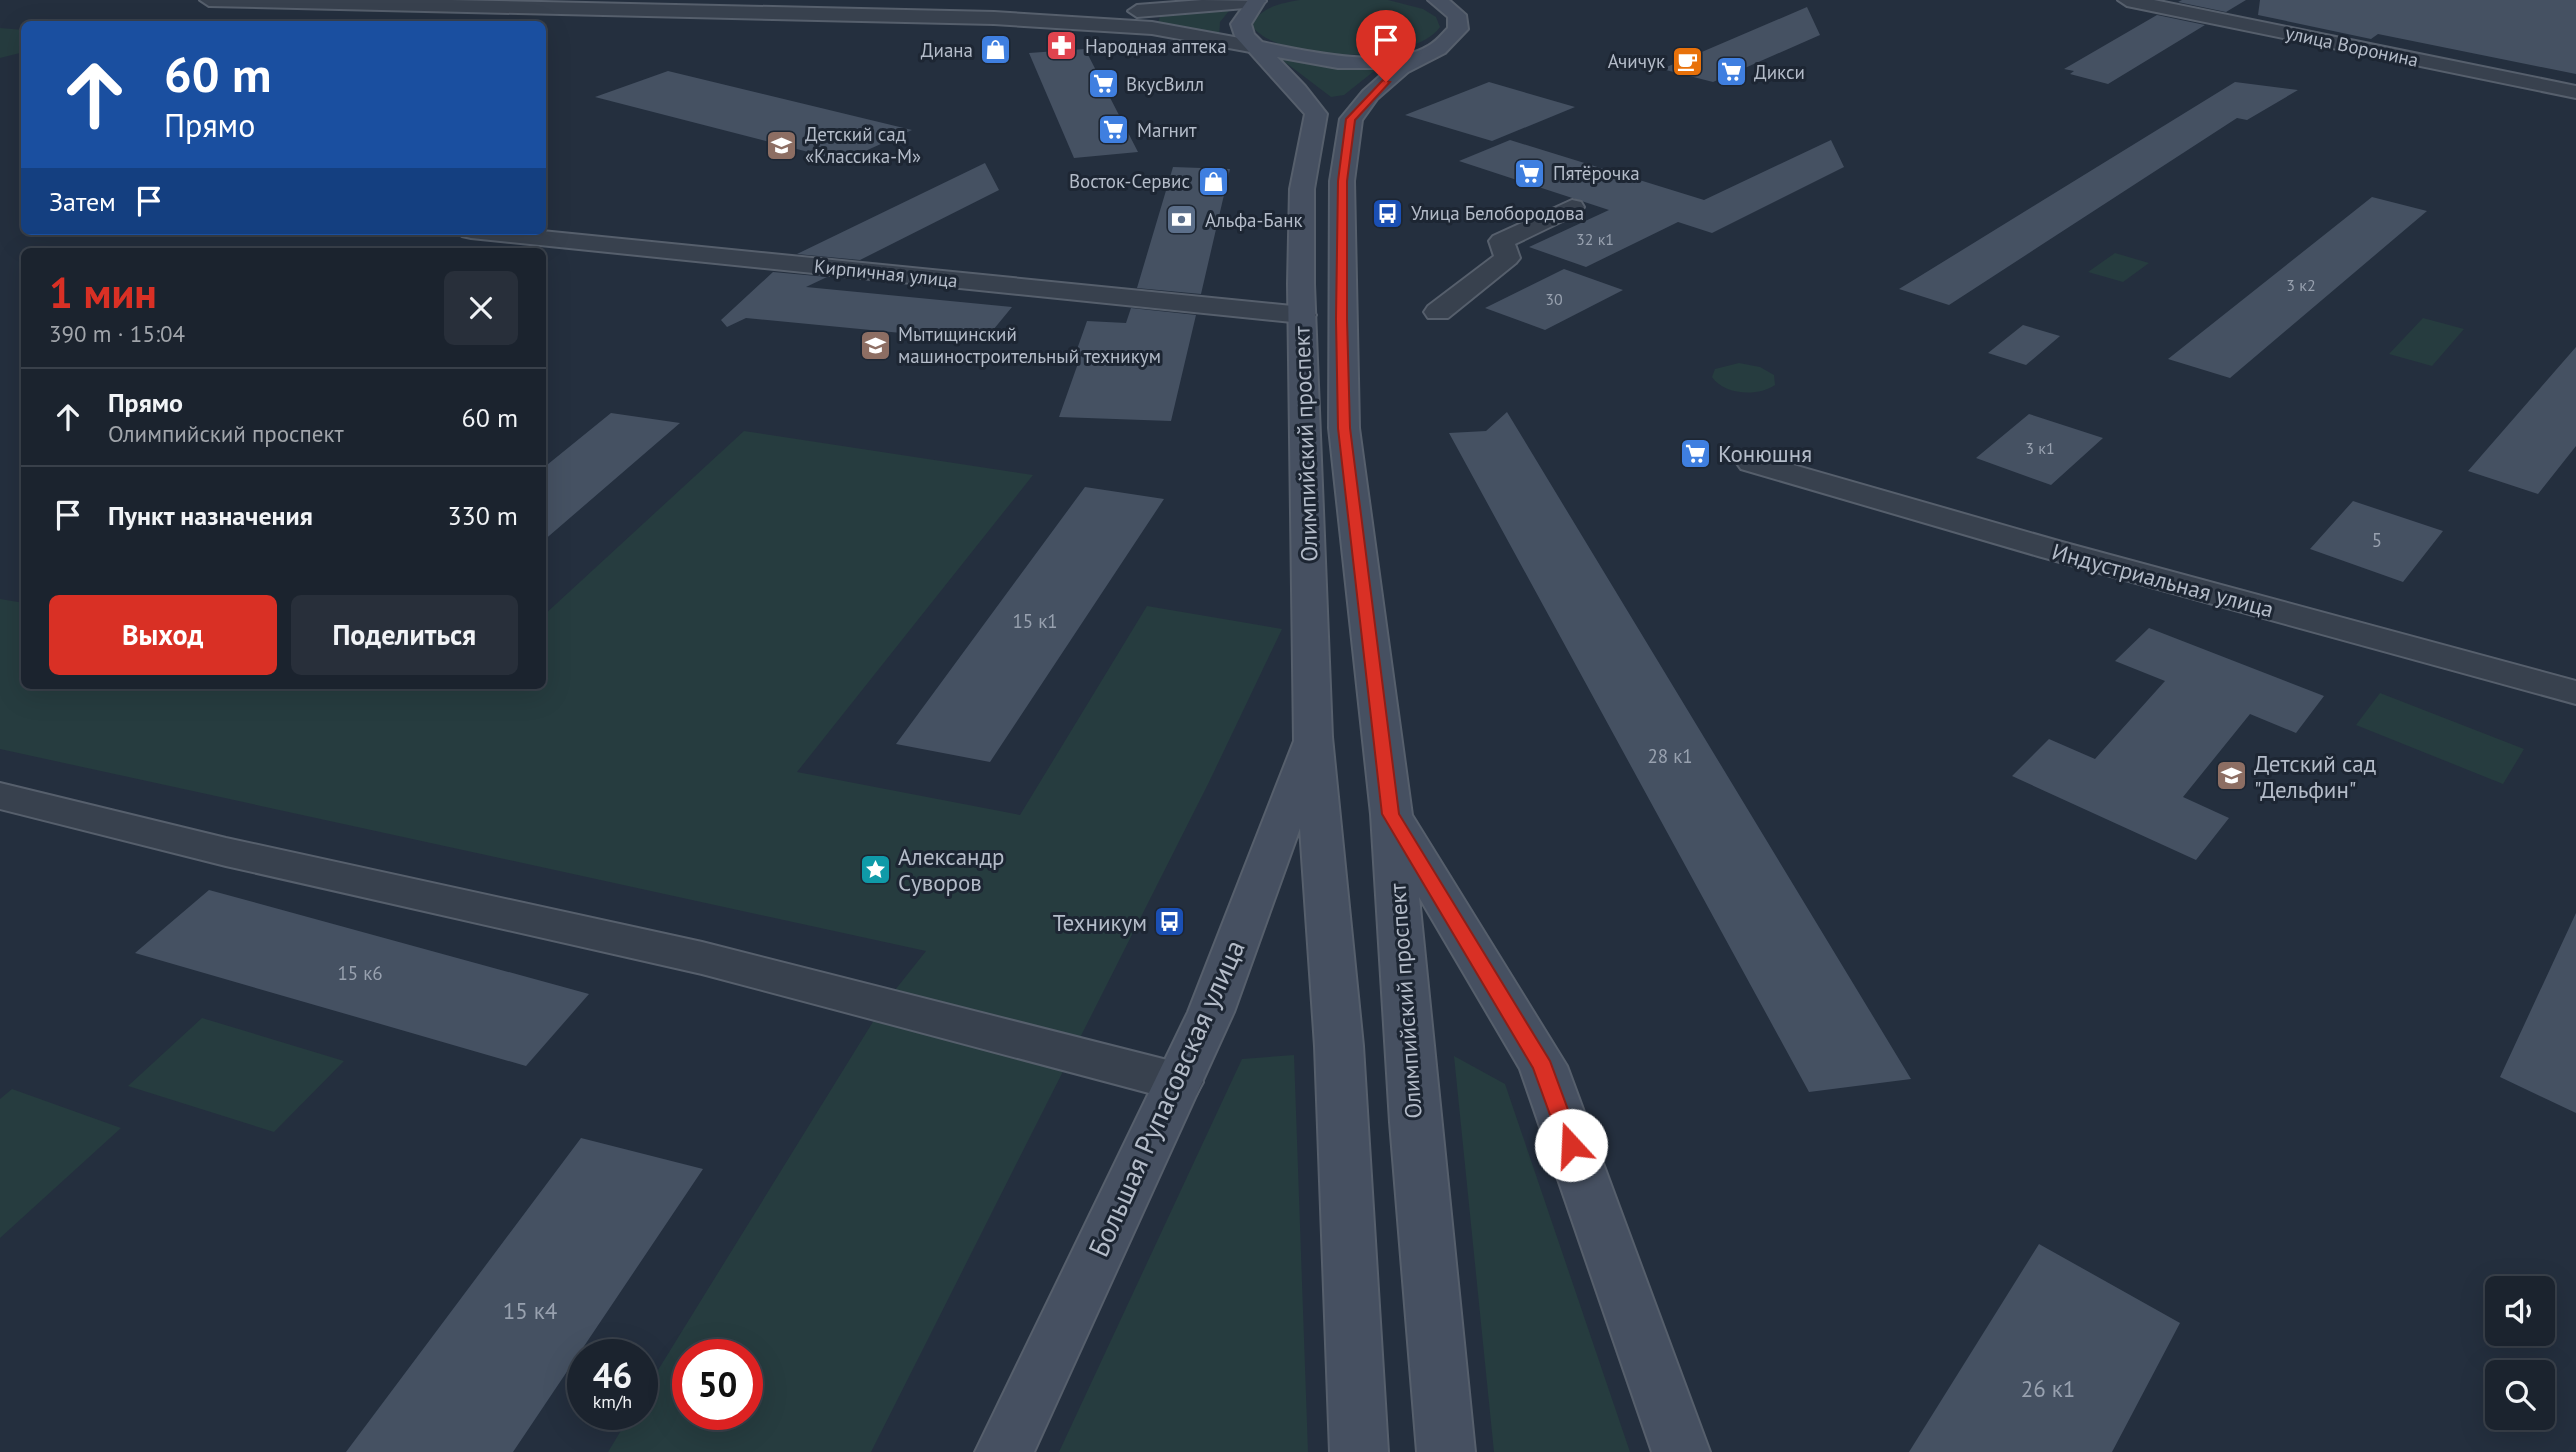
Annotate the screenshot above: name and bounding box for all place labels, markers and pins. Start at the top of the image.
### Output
pin [1356,10,1416,82]
pharmacy icon: Народная аптека [1045,29,1079,63]
shop icon: Диана [979,33,1013,67]
place label: Народная аптека [1085,34,1227,58]
place label: Диана [921,38,973,62]
cafe icon: Ачичук [1671,44,1705,78]
place label: Ачичук [1608,49,1665,73]
supermarket icon: Дикси [1714,55,1748,89]
place label: Дикси [1754,60,1805,84]
supermarket icon: ВкусВилл [1086,67,1120,101]
place label: ВкусВилл [1126,72,1204,96]
supermarket icon: Магнит [1097,113,1131,147]
place label: Магнит [1137,118,1197,142]
place label: Детский сад «Классика-М» [805,122,921,168]
school or university icon: Детский сад «Классика-М» [765,128,799,162]
supermarket icon: Пятёрочка [1513,156,1547,190]
place label: Пятёрочка [1553,161,1640,185]
shop icon: Восток-Сервис [1196,164,1230,198]
place label: Восток-Сервис [1069,169,1190,193]
bus stop icon: Улица Белобородова [1371,196,1405,230]
place label: Улица Белобородова [1411,201,1584,225]
bank icon: Альфа-Банк [1165,203,1199,237]
place label: Альфа-Банк [1205,208,1303,232]
place label: Мытищинский машиностроительный техникум [898,322,1161,368]
school or university icon: Мытищинский машиностроительный техникум [858,328,892,362]
supermarket icon: Конюшня [1678,436,1712,470]
place label: Конюшня [1718,439,1812,468]
place label: Детский сад "Дельфин" [2254,749,2376,804]
school or university icon: Детский сад "Дельфин" [2214,759,2248,793]
place label: Александр Суворов [898,842,1004,897]
place icon: Александр Суворов [858,852,892,886]
bus stop icon: Техникум [1153,905,1187,939]
place label: Техникум [1053,908,1147,937]

